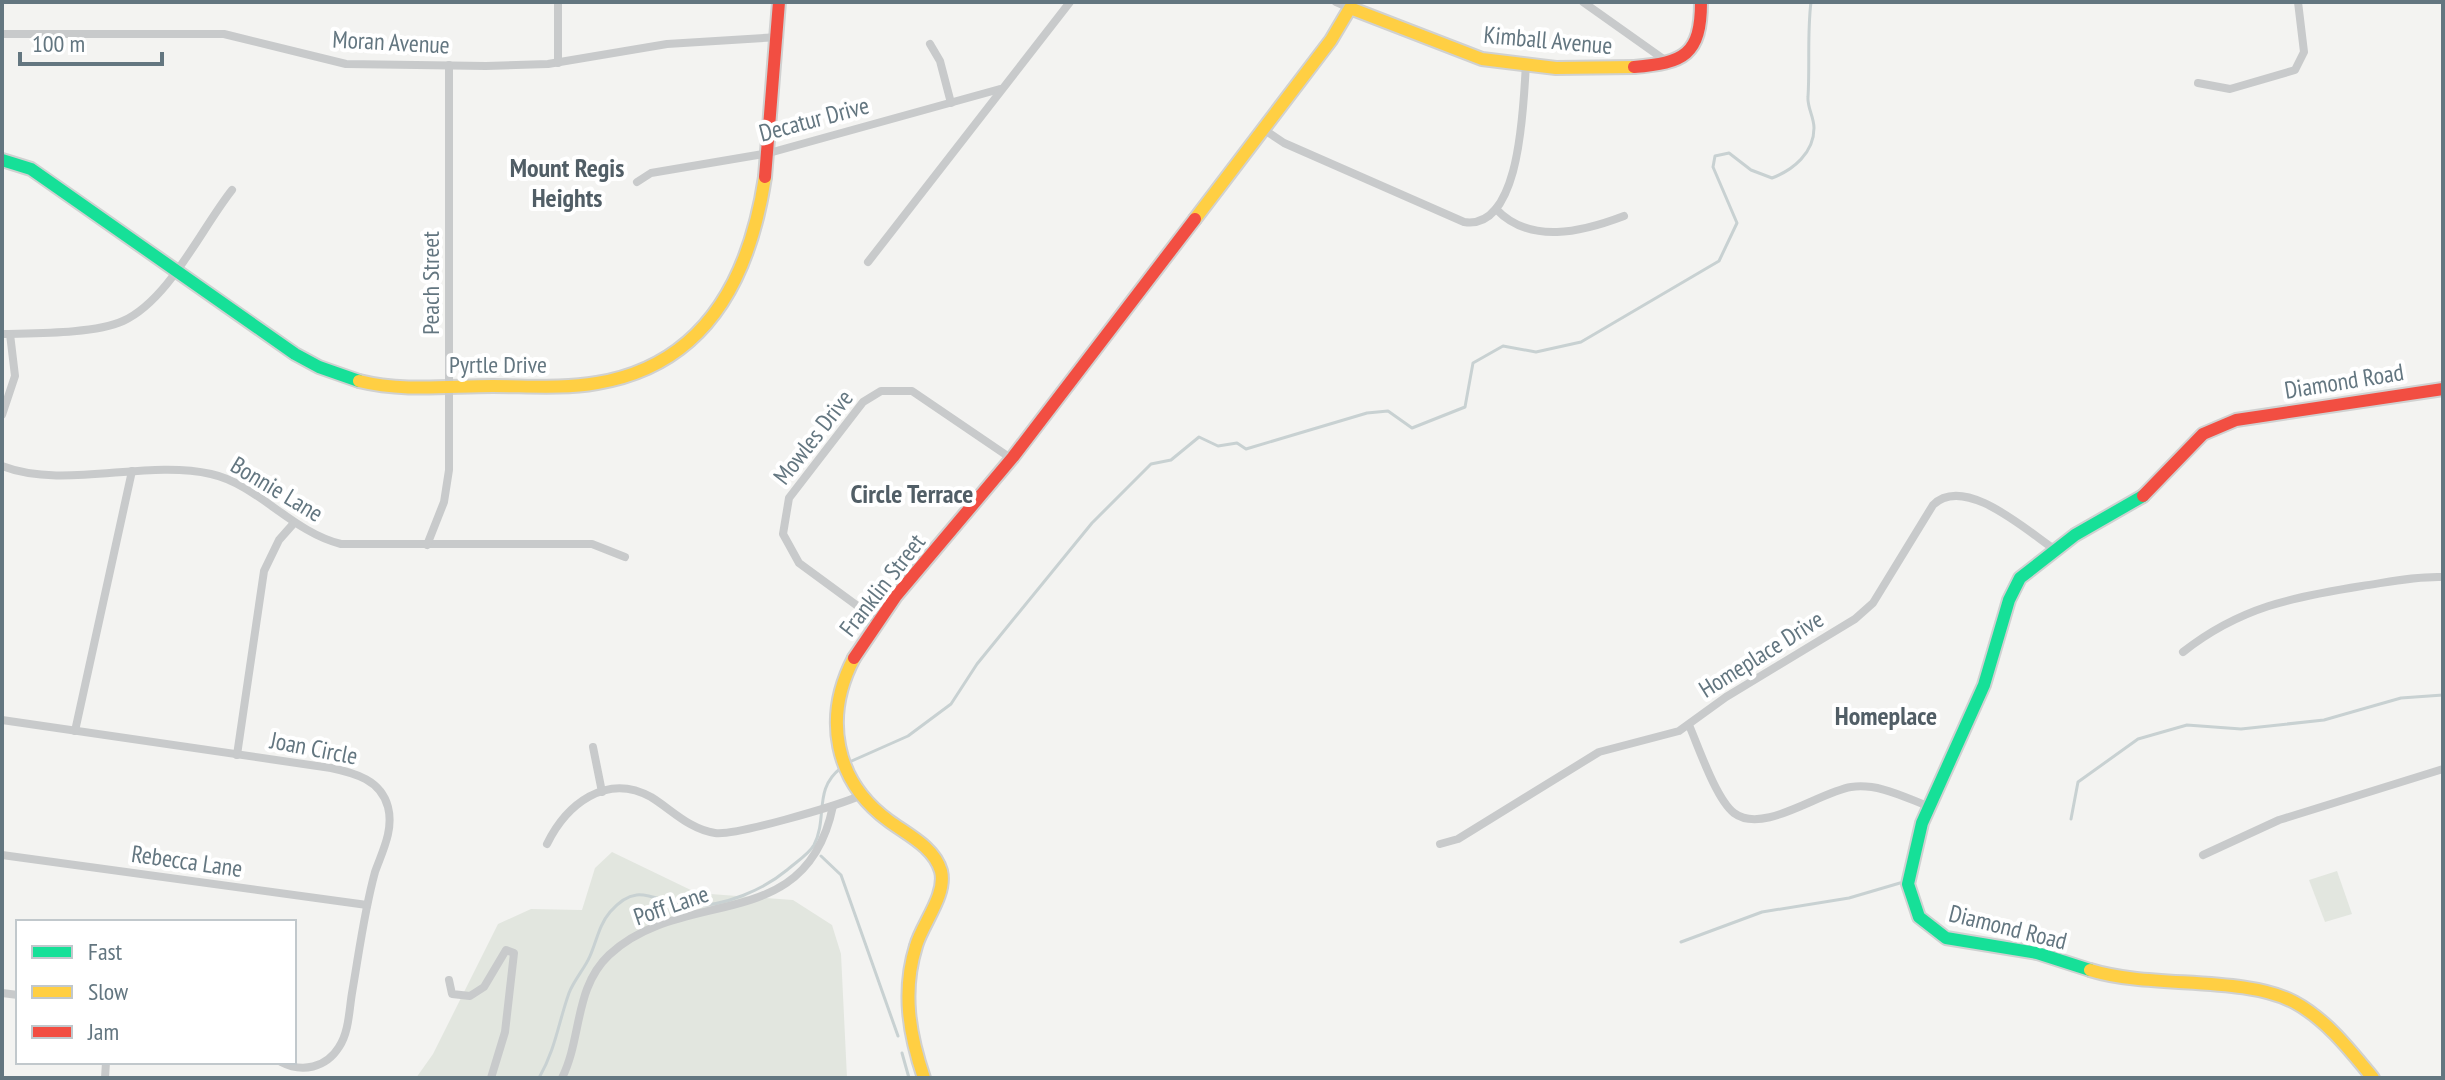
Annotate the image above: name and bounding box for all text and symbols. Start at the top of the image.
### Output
scale bar [20,16,162,66]
street label: Kimball Avenue [1482,19,1614,61]
street label: Moran Avenue [332,23,450,61]
text: 100 m [32,28,85,59]
street label: Decatur Drive [756,89,872,149]
district label: Mount Regis Heights [510,151,624,214]
street label: Peach Street [415,231,446,335]
street label: Pyrtle Drive [449,349,547,380]
street label: Diamond Road [2282,356,2406,406]
street label: Mowles Drive [766,383,860,491]
street label: Bonnie Lane [225,449,329,529]
district label: Circle Terrace [850,477,974,510]
street label: Franklin Street [832,527,932,643]
street label: Homeplace Drive [1693,603,1829,705]
district label: Homeplace [1835,699,1937,732]
street label: Joan Circle [267,724,360,772]
street label: Rebecca Lane [130,838,244,884]
street label: Poff Lane [629,878,713,932]
street label: Diamond Road [1946,897,2070,957]
legend [16,920,296,1064]
text: Fast [88,936,123,967]
text: Slow [88,976,129,1007]
text: Jam [87,1016,119,1047]

